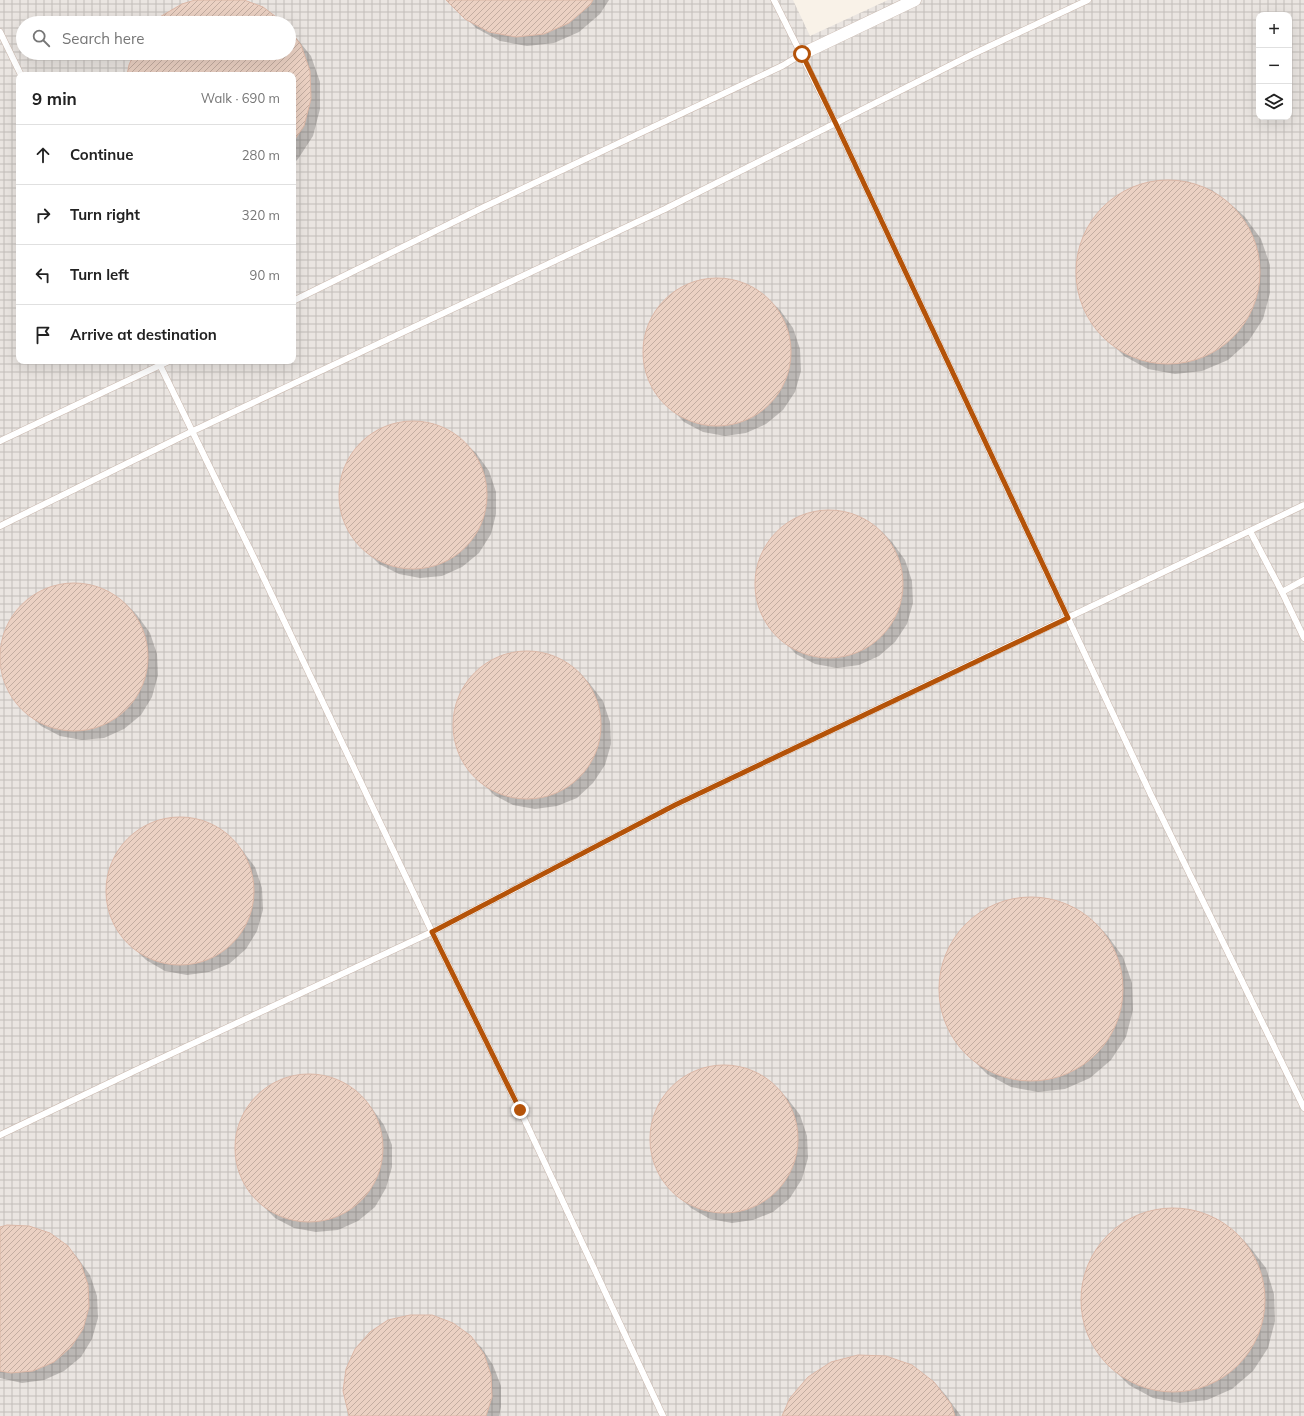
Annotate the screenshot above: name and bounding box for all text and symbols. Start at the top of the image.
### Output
map controls [1256,12,1292,120]
button: + [1256,12,1292,48]
search box [16,16,296,60]
icon: search [30,27,52,49]
text: Search here [62,29,144,48]
route start [793,45,811,63]
button: − [1256,48,1292,84]
button: layers [1256,84,1292,120]
text: 9 min [32,88,77,109]
text: Walk · 690 m [201,90,280,106]
icon: ahead [32,144,54,166]
text: Continue [70,145,133,164]
text: 280 m [242,147,280,163]
icon: right [32,204,54,226]
text: Turn right [70,205,140,224]
text: 320 m [242,207,280,223]
icon: left [32,264,54,286]
text: Turn left [70,265,129,284]
text: 90 m [250,267,280,283]
icon: arrive [32,324,54,346]
text: Arrive at destination [70,325,217,344]
route end [511,1101,529,1119]

